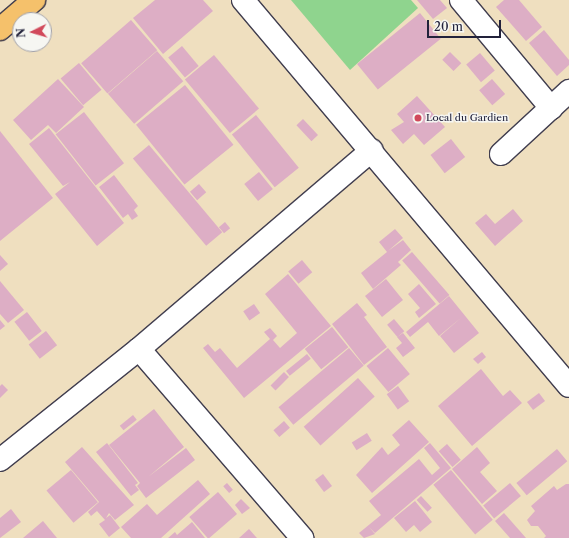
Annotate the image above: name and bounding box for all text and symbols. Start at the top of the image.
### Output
north arrow [12,12,52,52]
scale bar [429,12,503,38]
text: 20 m [434,19,463,34]
text: N [14,28,28,38]
place label: Local du Gardien [426,112,508,124]
marker: Local du Gardien [413,113,423,123]

